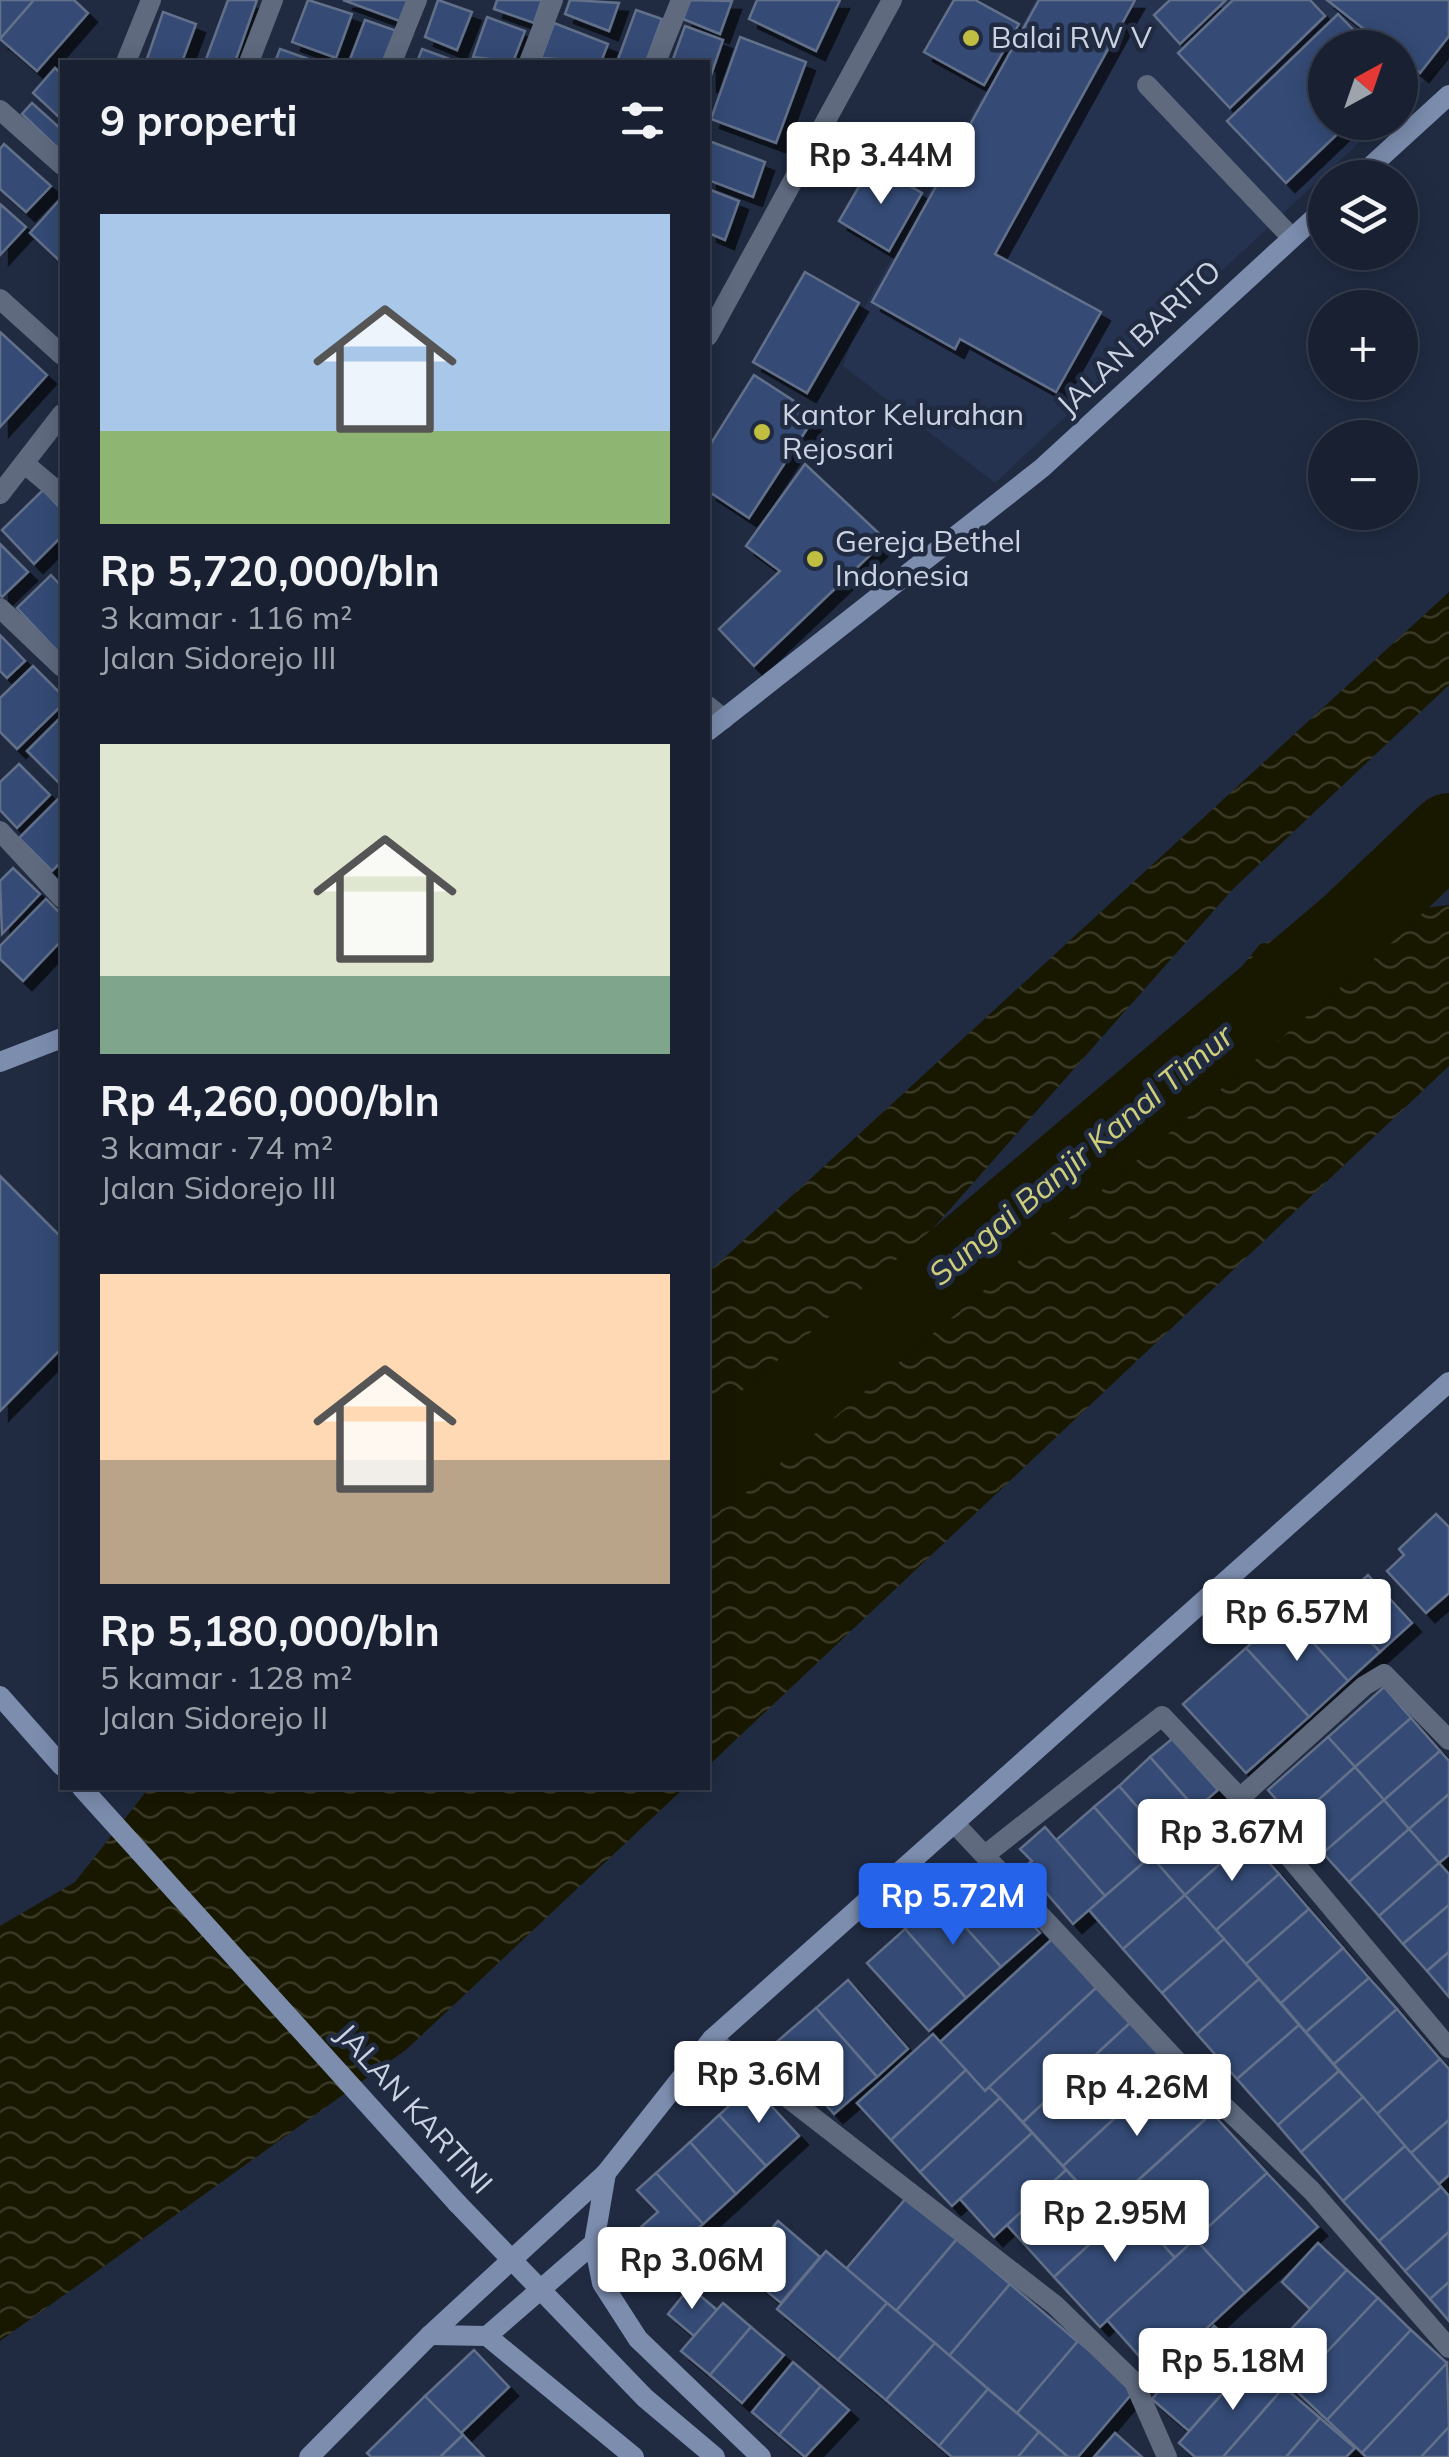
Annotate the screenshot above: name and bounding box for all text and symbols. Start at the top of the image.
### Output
place label: Balai RW V [991,18,1152,56]
marker: Balai RW V [960,27,982,49]
north arrow [1308,30,1418,140]
map controls [1308,30,1418,530]
icon: filters [615,93,670,148]
text: 9 properti [100,94,297,147]
pin: Rp 3.44M [778,122,984,207]
text: Rp 3.44M [809,134,953,174]
button: layers [1308,160,1418,270]
street label: JALAN BARITO [1048,252,1228,423]
icon: home [295,279,475,459]
button: + [1308,290,1418,400]
place label: Kantor Kelurahan Rejosari [782,395,1024,467]
button: − [1308,420,1418,530]
marker: Kantor Kelurahan Rejosari [751,421,773,443]
place label: Gereja Bethel Indonesia [835,522,1022,594]
text: Rp 5,720,000/bln [100,544,440,597]
marker: Gereja Bethel Indonesia [804,548,826,570]
text: 3 kamar · 116 m² [100,597,352,637]
text: Jalan Sidorejo III [100,637,337,677]
icon: home [295,809,475,989]
water label: Sungai Banjir Kanal Timur [920,1014,1242,1293]
text: Rp 4,260,000/bln [100,1074,440,1127]
text: 3 kamar · 74 m² [100,1127,333,1167]
text: Jalan Sidorejo III [100,1167,337,1207]
icon: home [295,1339,475,1519]
pin: Rp 6.57M [1194,1579,1400,1664]
text: Rp 6.57M [1225,1591,1369,1631]
text: Rp 5,180,000/bln [100,1604,440,1657]
text: 5 kamar · 128 m² [100,1657,352,1697]
text: Jalan Sidorejo II [100,1697,328,1737]
pin: Rp 3.67M [1129,1799,1335,1884]
text: Rp 3.67M [1160,1811,1304,1851]
pin: Rp 5.72M [850,1863,1056,1948]
text: Rp 5.72M [881,1875,1025,1915]
street label: JALAN KARTINI [328,2015,501,2201]
pin: Rp 3.6M [667,2041,851,2126]
text: Rp 3.6M [696,2053,822,2093]
pin: Rp 4.26M [1034,2054,1240,2139]
text: Rp 4.26M [1065,2066,1209,2106]
pin: Rp 2.95M [1012,2180,1218,2265]
text: Rp 2.95M [1043,2192,1187,2232]
pin: Rp 3.06M [589,2227,795,2312]
text: Rp 3.06M [620,2239,764,2279]
pin: Rp 5.18M [1130,2328,1336,2413]
text: Rp 5.18M [1161,2340,1305,2380]

